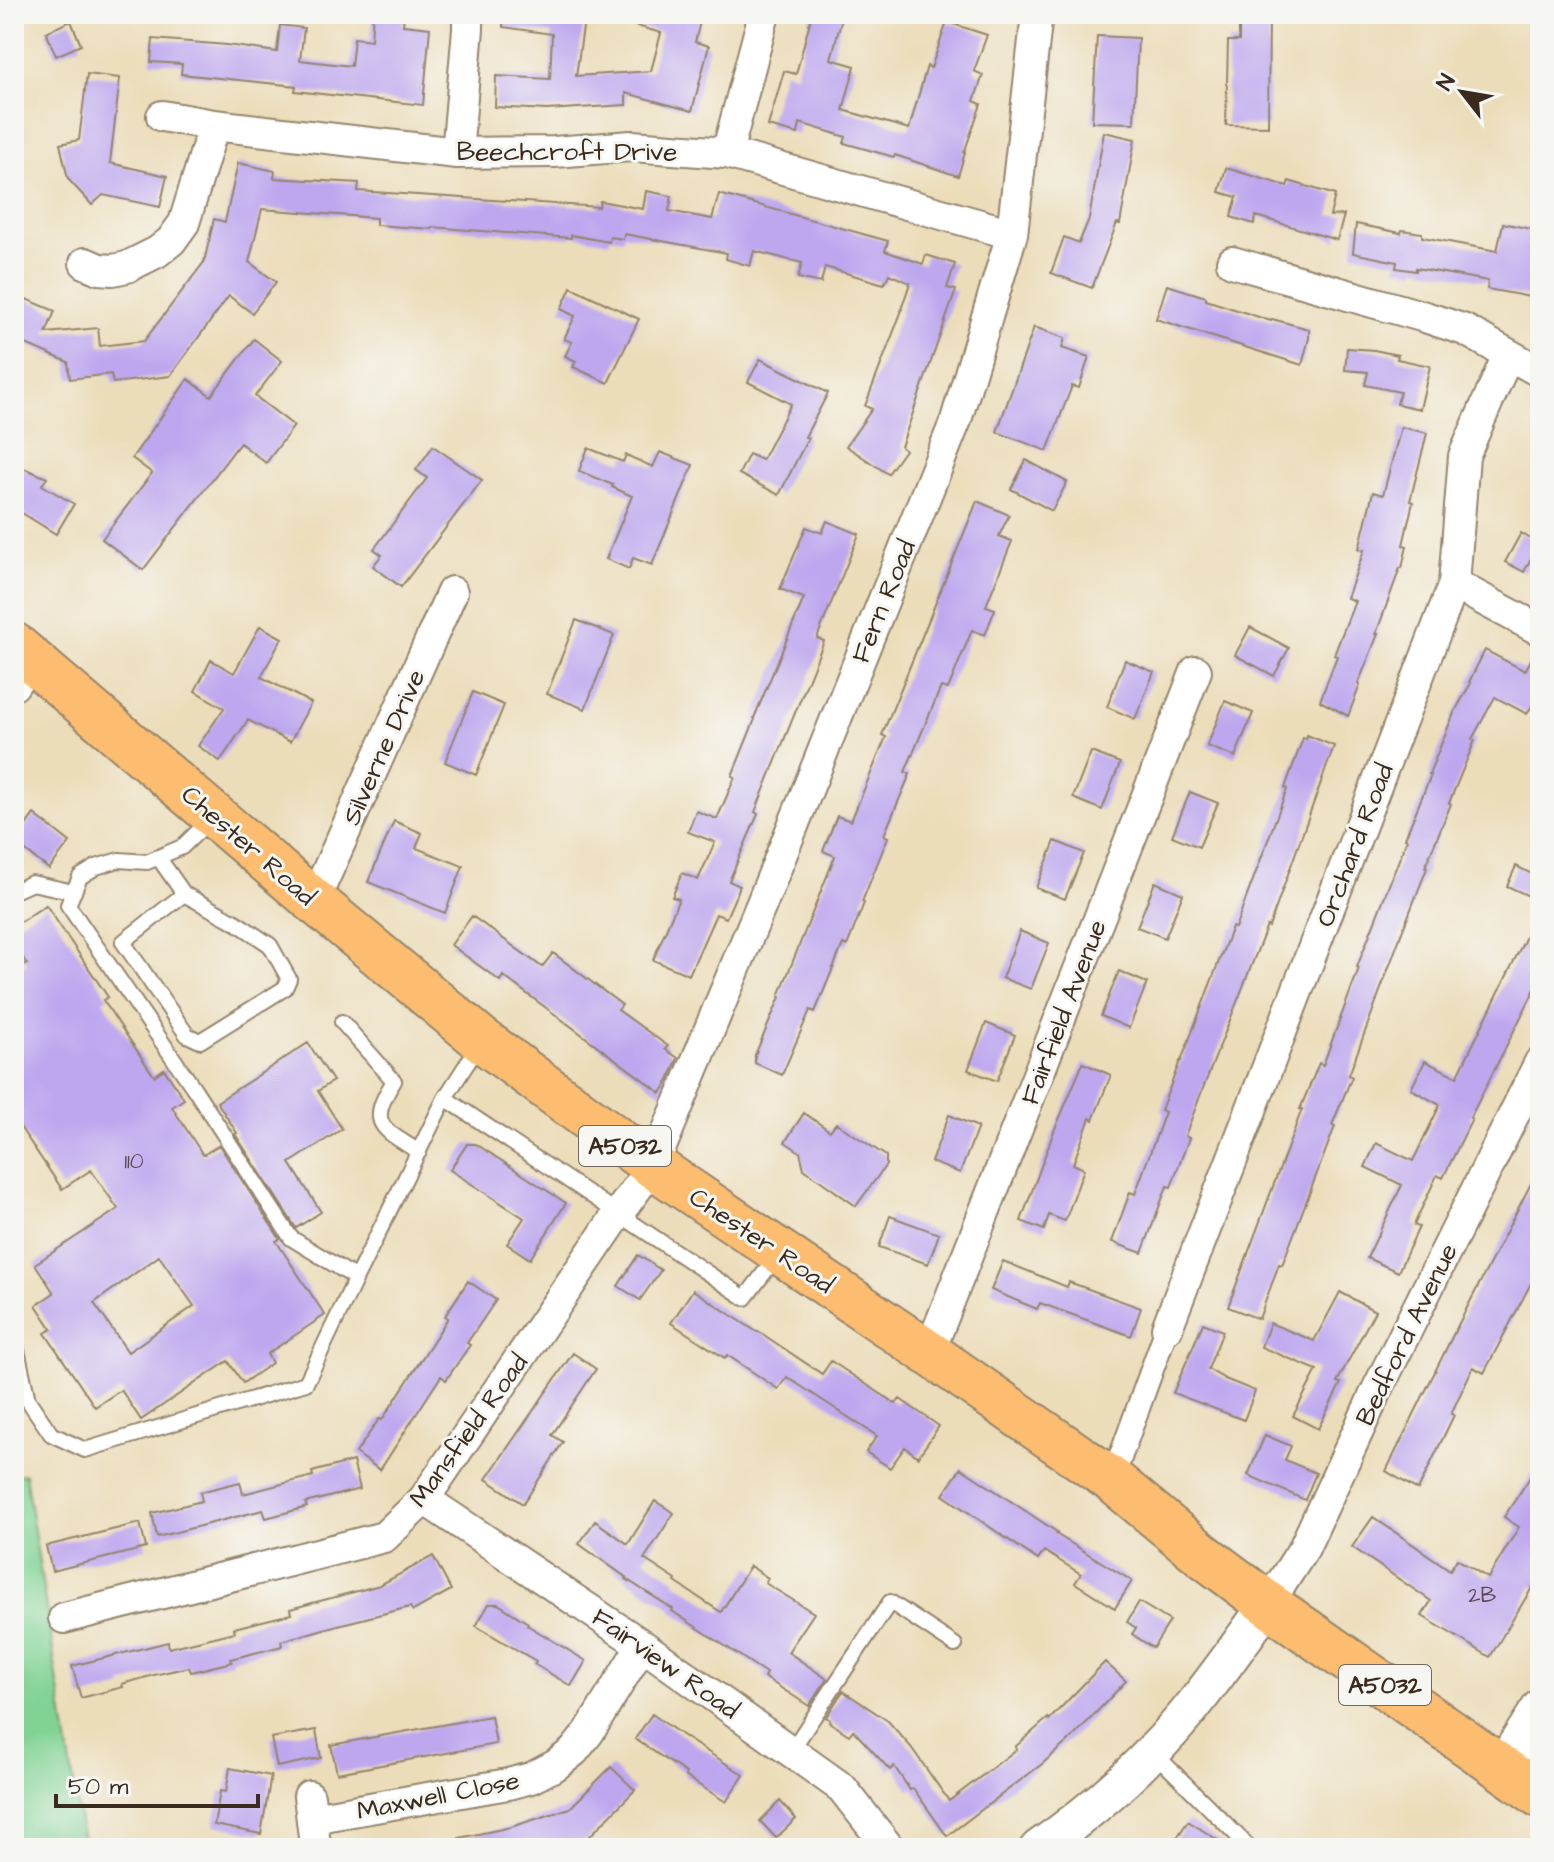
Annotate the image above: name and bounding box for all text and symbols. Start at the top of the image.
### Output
north arrow [1422,52,1502,132]
text: N [1429,68,1463,96]
street label: Beechcroft Drive [457,134,677,170]
street label: Fern Road [843,535,925,668]
street label: Silverne Drive [334,664,434,831]
street label: Orchard Road [1307,759,1403,932]
street label: Chester Road [173,777,323,914]
street label: Fairfield Avenue [1012,915,1116,1110]
road number: A5032 [579,1126,671,1166]
house number: 110 [124,1146,144,1177]
street label: Chester Road [682,1179,841,1303]
street label: Bedford Avenue [1347,1237,1467,1432]
street label: Mansfield Road [401,1346,537,1515]
house number: 2B [1468,1580,1496,1611]
street label: Fairview Road [585,1600,746,1728]
road number: A5032 [1339,1665,1431,1705]
scale bar [56,1758,258,1808]
street label: Maxwell Close [354,1763,523,1829]
text: 50 m [68,1770,129,1804]

